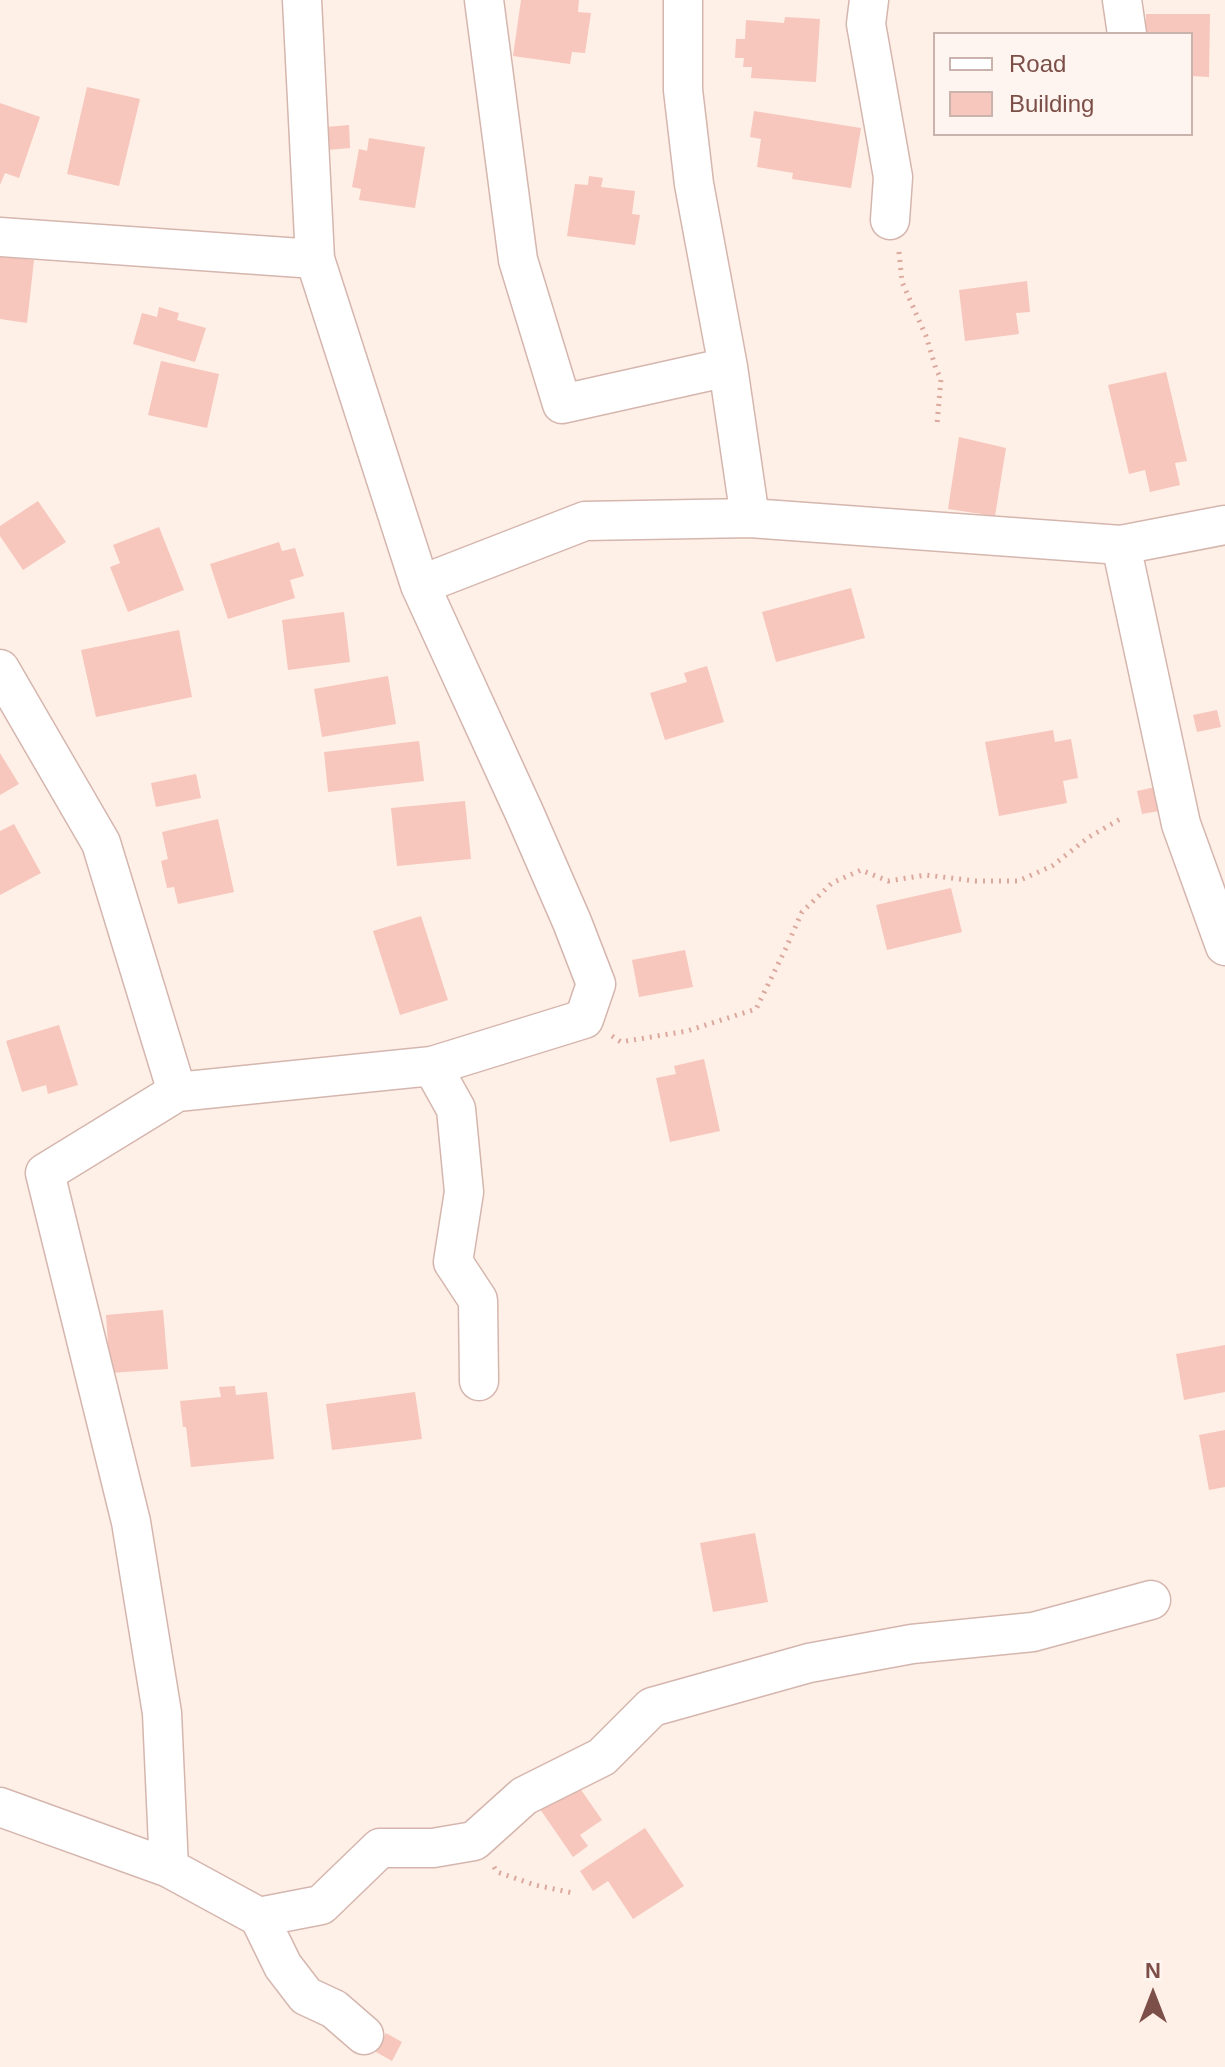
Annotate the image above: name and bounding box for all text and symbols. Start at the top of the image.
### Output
legend [933,32,1193,136]
text: Road [1009,50,1066,77]
text: Building [1009,90,1094,117]
north arrow [1113,1955,1193,2035]
text: N [1145,1958,1161,1983]

